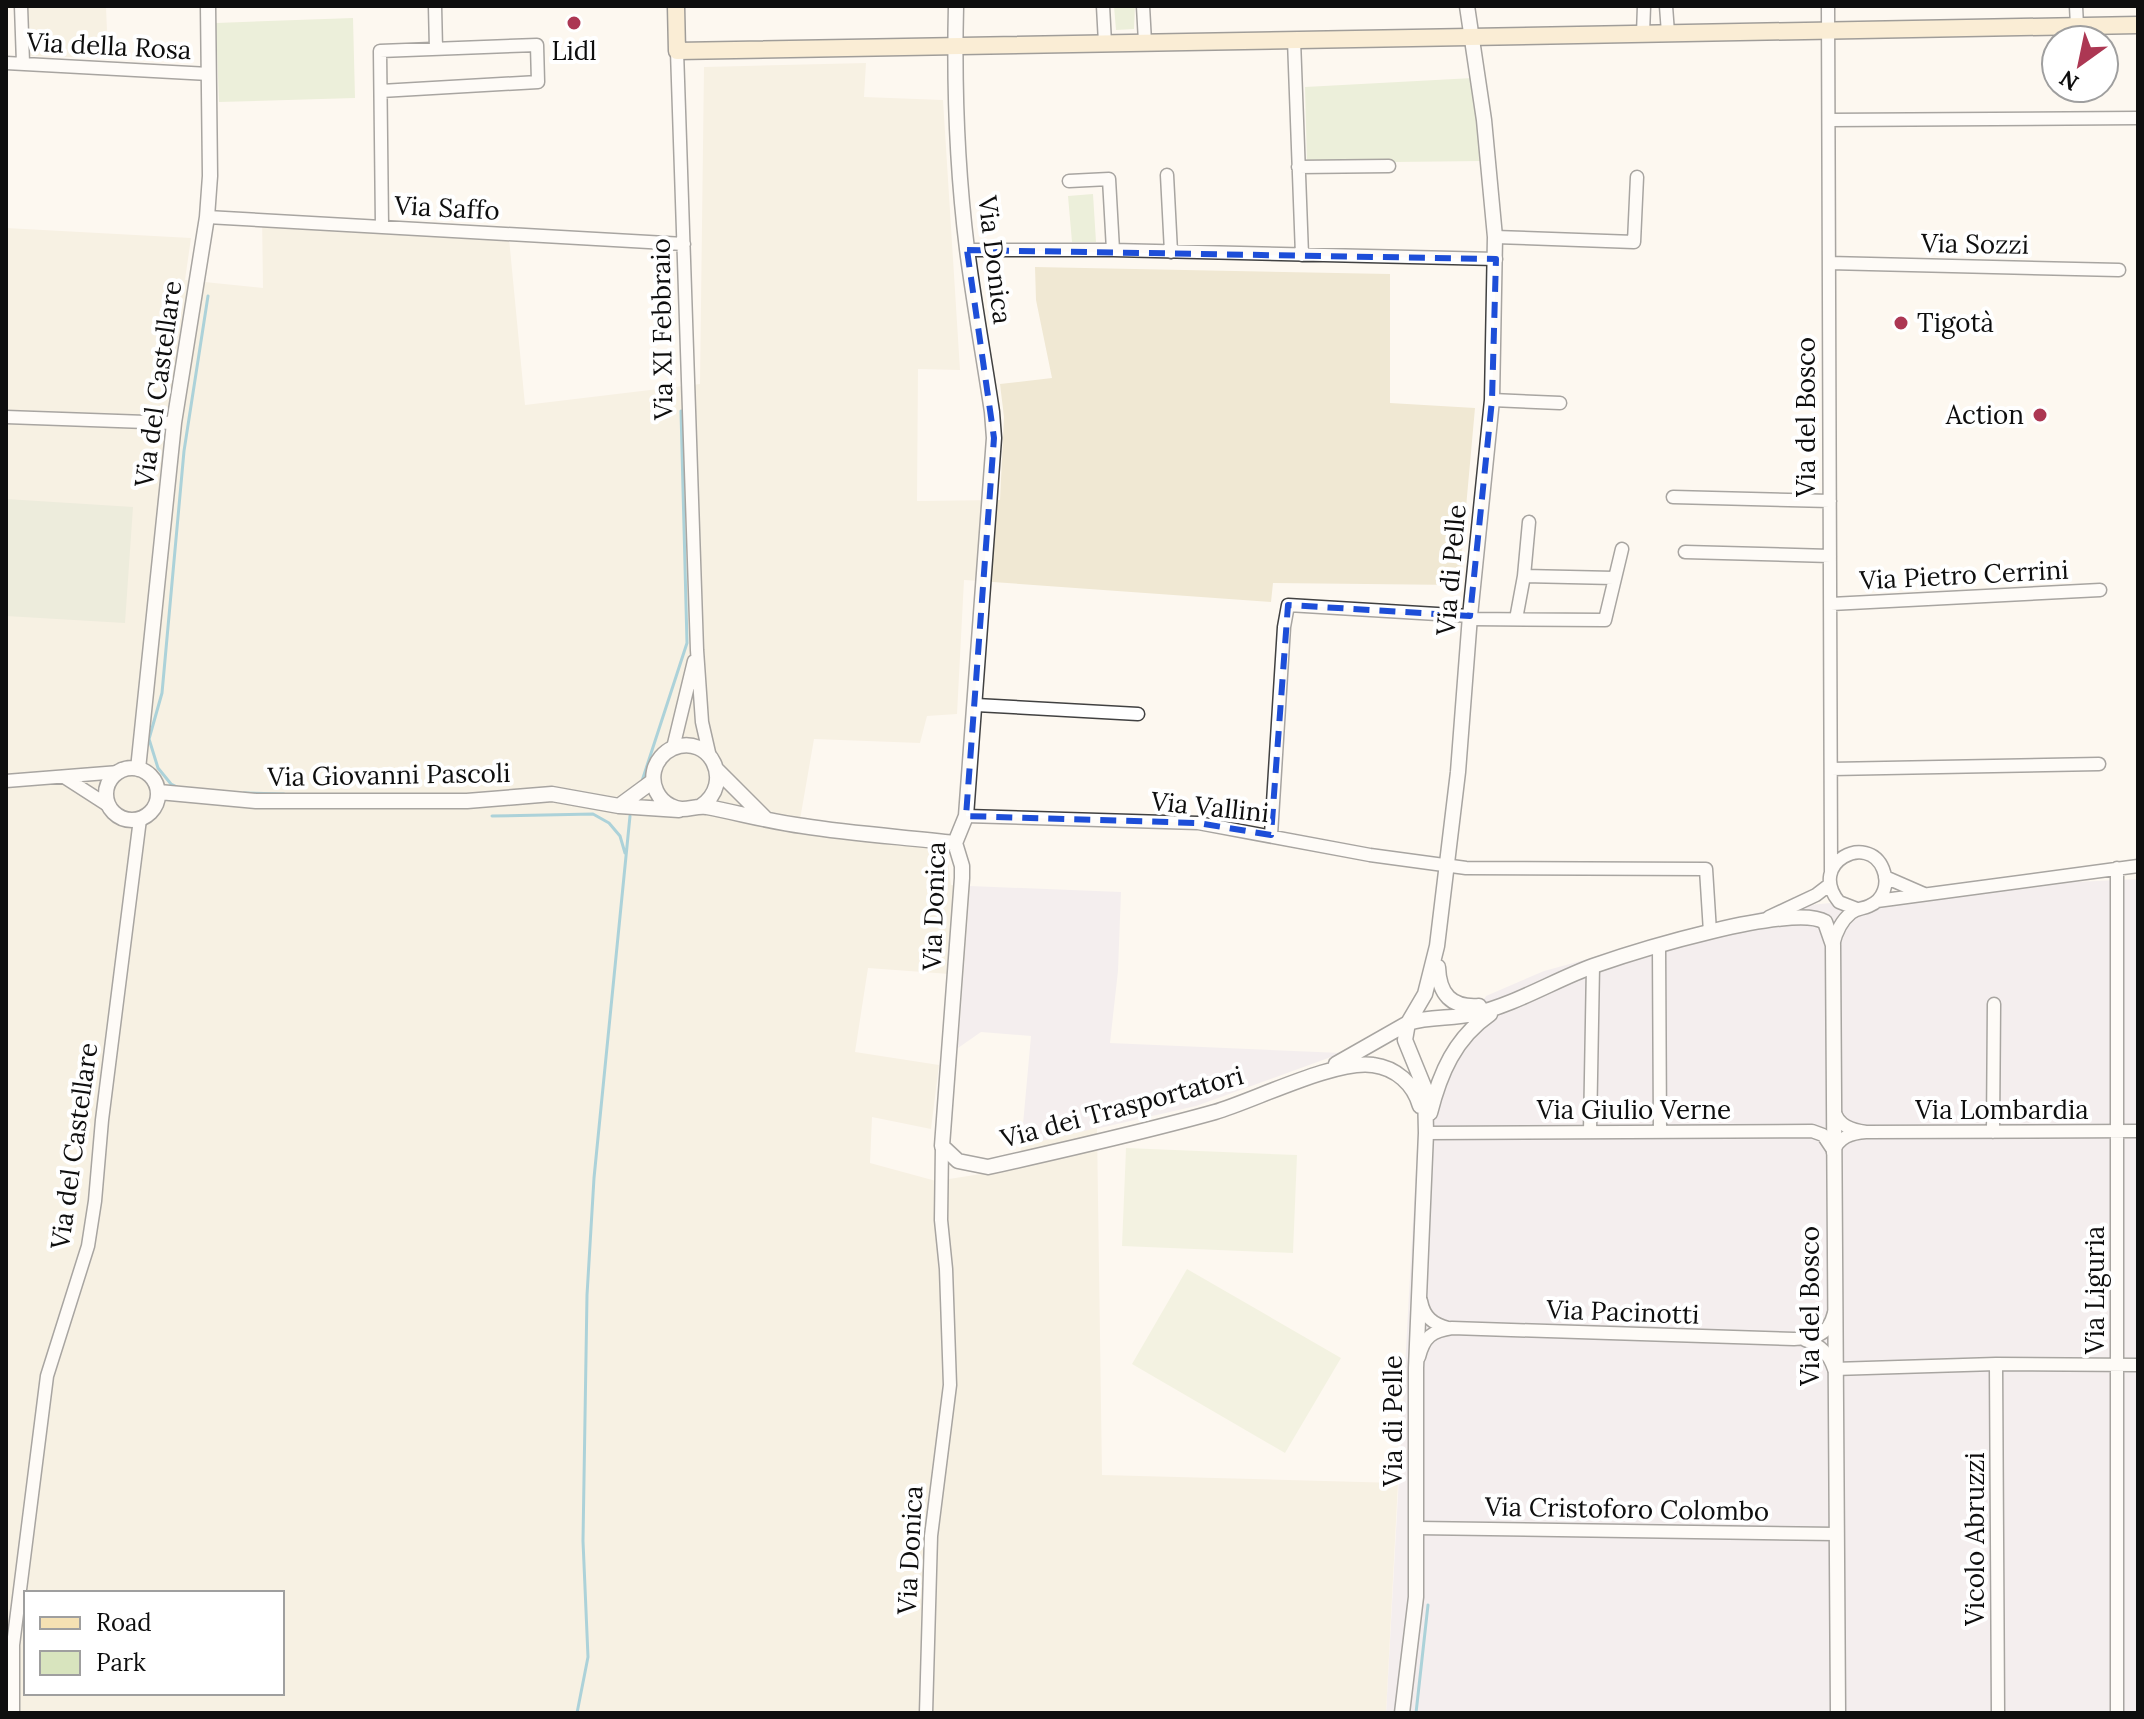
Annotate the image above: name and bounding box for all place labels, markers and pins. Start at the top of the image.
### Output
marker: Lidl [565,14,583,32]
place label: Lidl [552,34,596,67]
place label: Tigotà [1917,306,1994,339]
marker: Tigotà [1892,314,1910,332]
place label: Action [1945,398,2024,431]
marker: Action [2031,406,2049,424]

